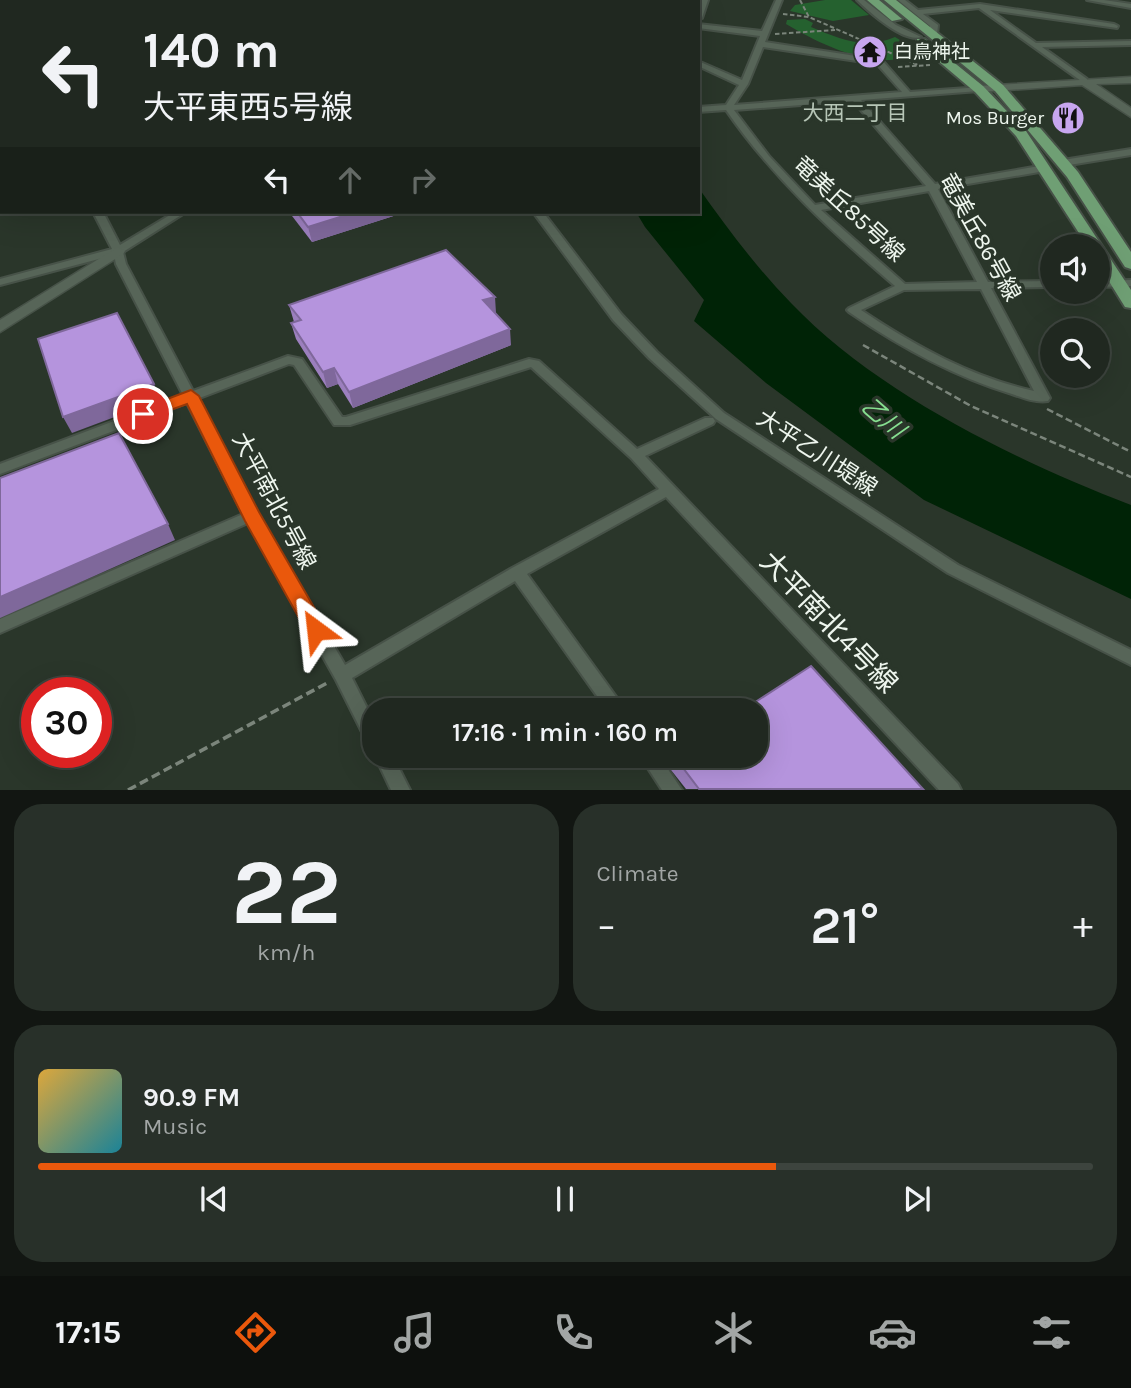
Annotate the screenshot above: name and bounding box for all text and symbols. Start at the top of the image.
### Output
text: 140 m [143,22,280,79]
icon: left [28,28,119,119]
temple icon: 白鳥神社 [851,33,889,71]
place label: 白鳥神社 [894,41,970,63]
text: 大平東西5号線 [143,89,353,126]
restaurant icon: Mos Burger [1049,99,1087,137]
district label: 大西二丁目 [803,101,908,125]
place label: Mos Burger [946,107,1044,129]
street label: 竜美丘85号線 [788,151,910,267]
icon: left [258,161,296,199]
icon: ahead [331,161,369,199]
icon: right [404,161,442,199]
street label: 竜美丘86号線 [934,168,1026,306]
map controls [1040,234,1110,388]
button: sound [1040,234,1110,304]
button: search [1040,318,1110,388]
pin [113,384,173,444]
water label: 乙川 [856,392,913,446]
icon: arrive [124,395,162,433]
street label: 大平乙川堤線 [752,404,882,502]
street label: 大平南北5号線 [227,428,321,574]
street label: 大平南北4号線 [753,544,905,700]
position arrow [279,593,353,667]
speed limit sign: 30 [21,677,112,768]
text: 17:16 · 1 min · 160 m [452,717,678,748]
text: 22 [231,840,341,946]
text: Climate [597,860,679,887]
text: 21° [810,895,879,956]
text: − [597,903,616,948]
text: + [1073,903,1093,948]
text: km/h [257,939,315,966]
text: 90.9 FM [143,1082,240,1113]
text: Music [143,1113,207,1140]
icon: previous [195,1180,233,1218]
icon: pause [546,1180,584,1218]
icon: next [898,1180,936,1218]
icon: directions [231,1308,280,1357]
icon: music [390,1308,439,1357]
icon: phone [549,1308,598,1357]
icon: climate [709,1308,758,1357]
icon: car [868,1308,917,1357]
icon: filters [1027,1308,1076,1357]
text: 17:15 [55,1314,121,1351]

